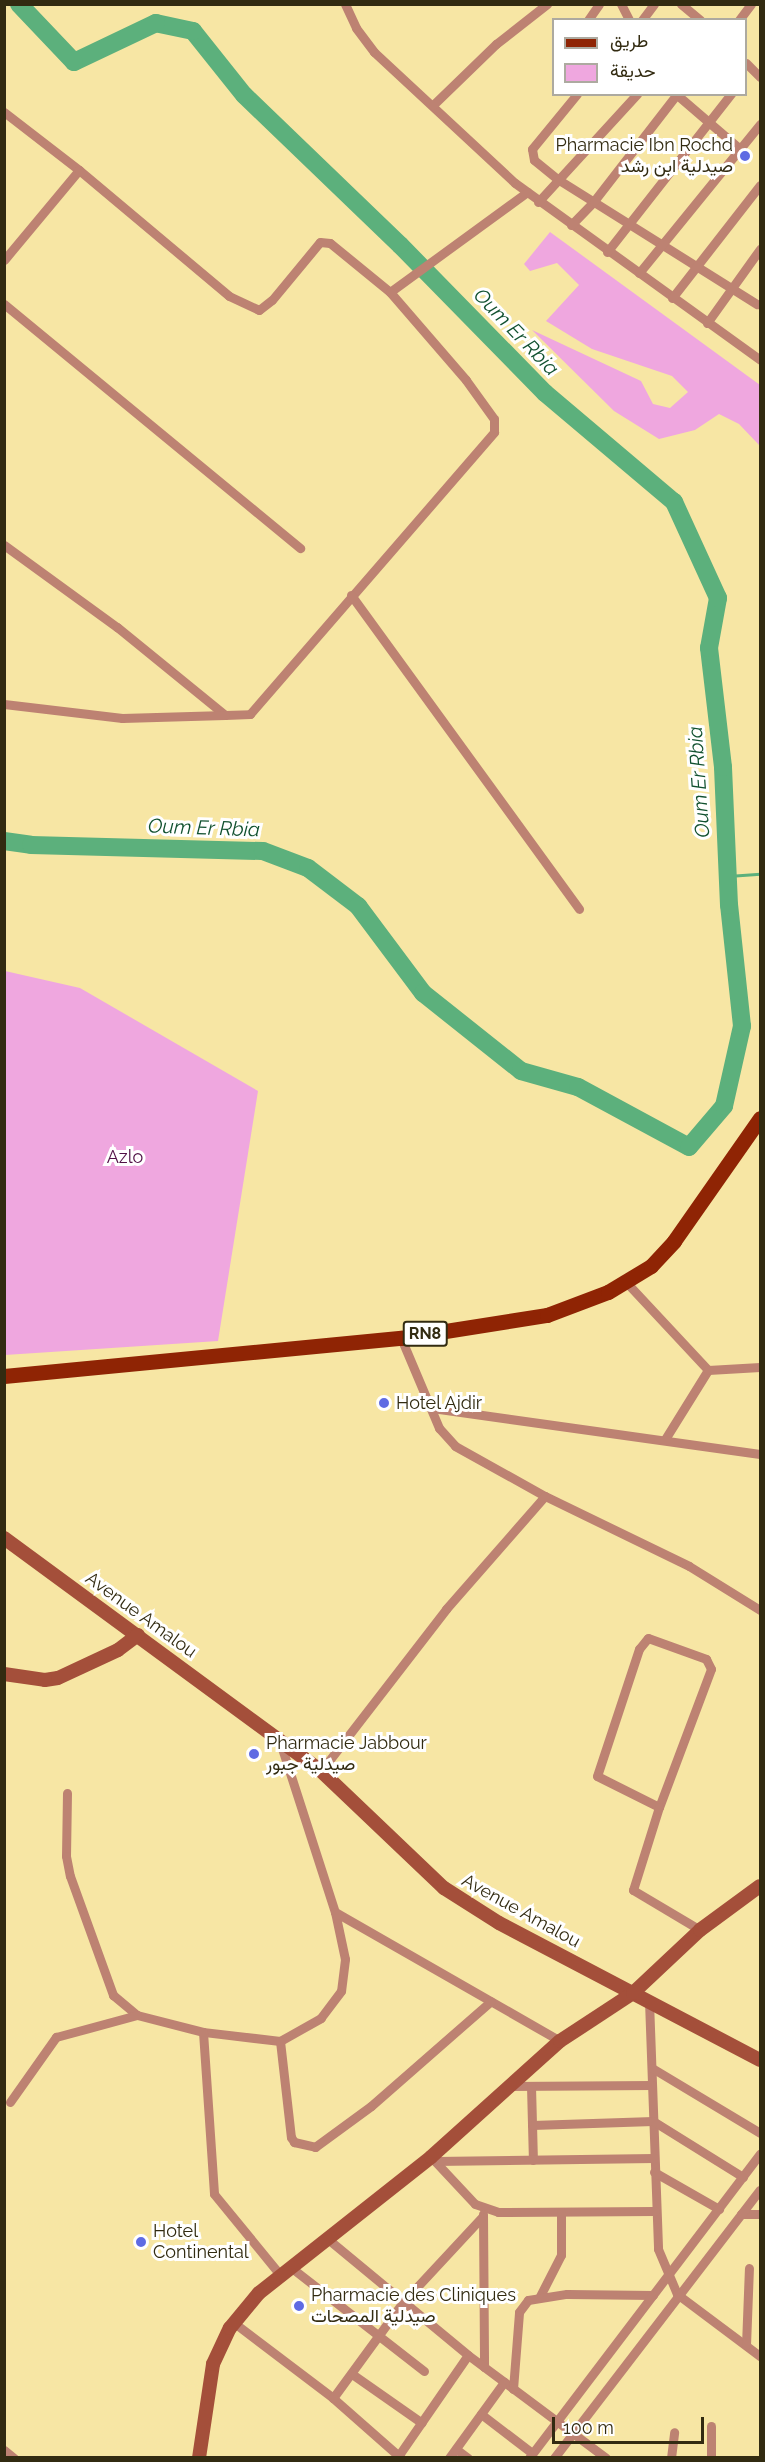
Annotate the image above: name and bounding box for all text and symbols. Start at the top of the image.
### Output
legend [552,18,747,96]
text: طريق [610,30,648,51]
text: حديقة [610,60,656,81]
place label: Pharmacie Ibn Rochd صيدلية ابن رشد [555,135,733,178]
marker: Pharmacie Ibn Rochd صيدلية ابن رشد [738,149,752,163]
water label: Oum Er Rbia [468,283,564,381]
water label: Oum Er Rbia [683,725,715,839]
water label: Oum Er Rbia [147,814,261,842]
park label: Azlo [107,1146,143,1168]
road number: RN8 [402,1321,448,1347]
place label: Hotel Ajdir [396,1392,483,1414]
marker: Hotel Ajdir [377,1396,391,1410]
street label: Avenue Amalou [81,1567,201,1663]
place label: Pharmacie Jabbour صيدلية جبور [266,1733,427,1776]
marker: Pharmacie Jabbour صيدلية جبور [247,1747,261,1761]
street label: Avenue Amalou [458,1869,584,1953]
place label: Hotel Continental [153,2221,249,2264]
marker: Hotel Continental [134,2235,148,2249]
place label: Pharmacie des Cliniques صيدلية المصحات [311,2285,516,2328]
marker: Pharmacie des Cliniques صيدلية المصحات [292,2299,306,2313]
scale bar [555,2405,706,2443]
text: 100 m [563,2417,614,2438]

